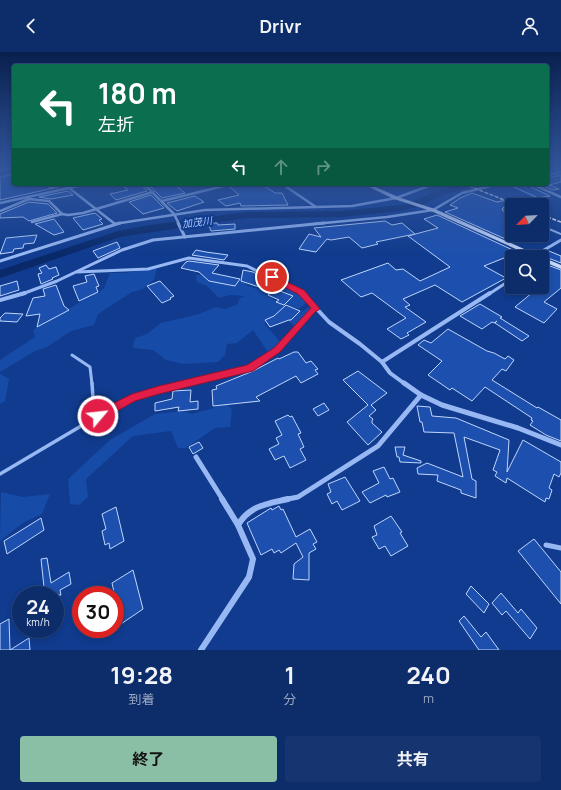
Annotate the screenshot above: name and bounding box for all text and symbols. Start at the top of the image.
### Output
text: Drivr [260,14,301,38]
icon: back [20,15,42,37]
icon: person [519,15,541,37]
text: 180 m [98,74,177,112]
icon: left [32,80,84,132]
text: 左折 [98,112,134,136]
icon: left [228,156,250,178]
icon: ahead [270,156,292,178]
icon: right [312,156,334,178]
north arrow [505,198,549,242]
map controls [505,198,549,294]
water label: 加茂川 [181,213,214,231]
button: search [505,250,549,294]
pin [255,260,289,294]
icon: arrive [261,266,283,288]
position arrow [77,395,119,437]
speed limit sign: 30 [72,586,124,638]
text: 24 [26,593,50,620]
text: km/h [26,615,50,629]
text: 19:28 [110,658,173,691]
text: 1 [284,658,295,691]
text: 240 [407,658,451,691]
text: m [423,689,434,707]
text: 到着 [129,690,155,708]
text: 分 [283,690,296,708]
button: 終了 [20,736,277,782]
button: 共有 [285,736,541,782]

